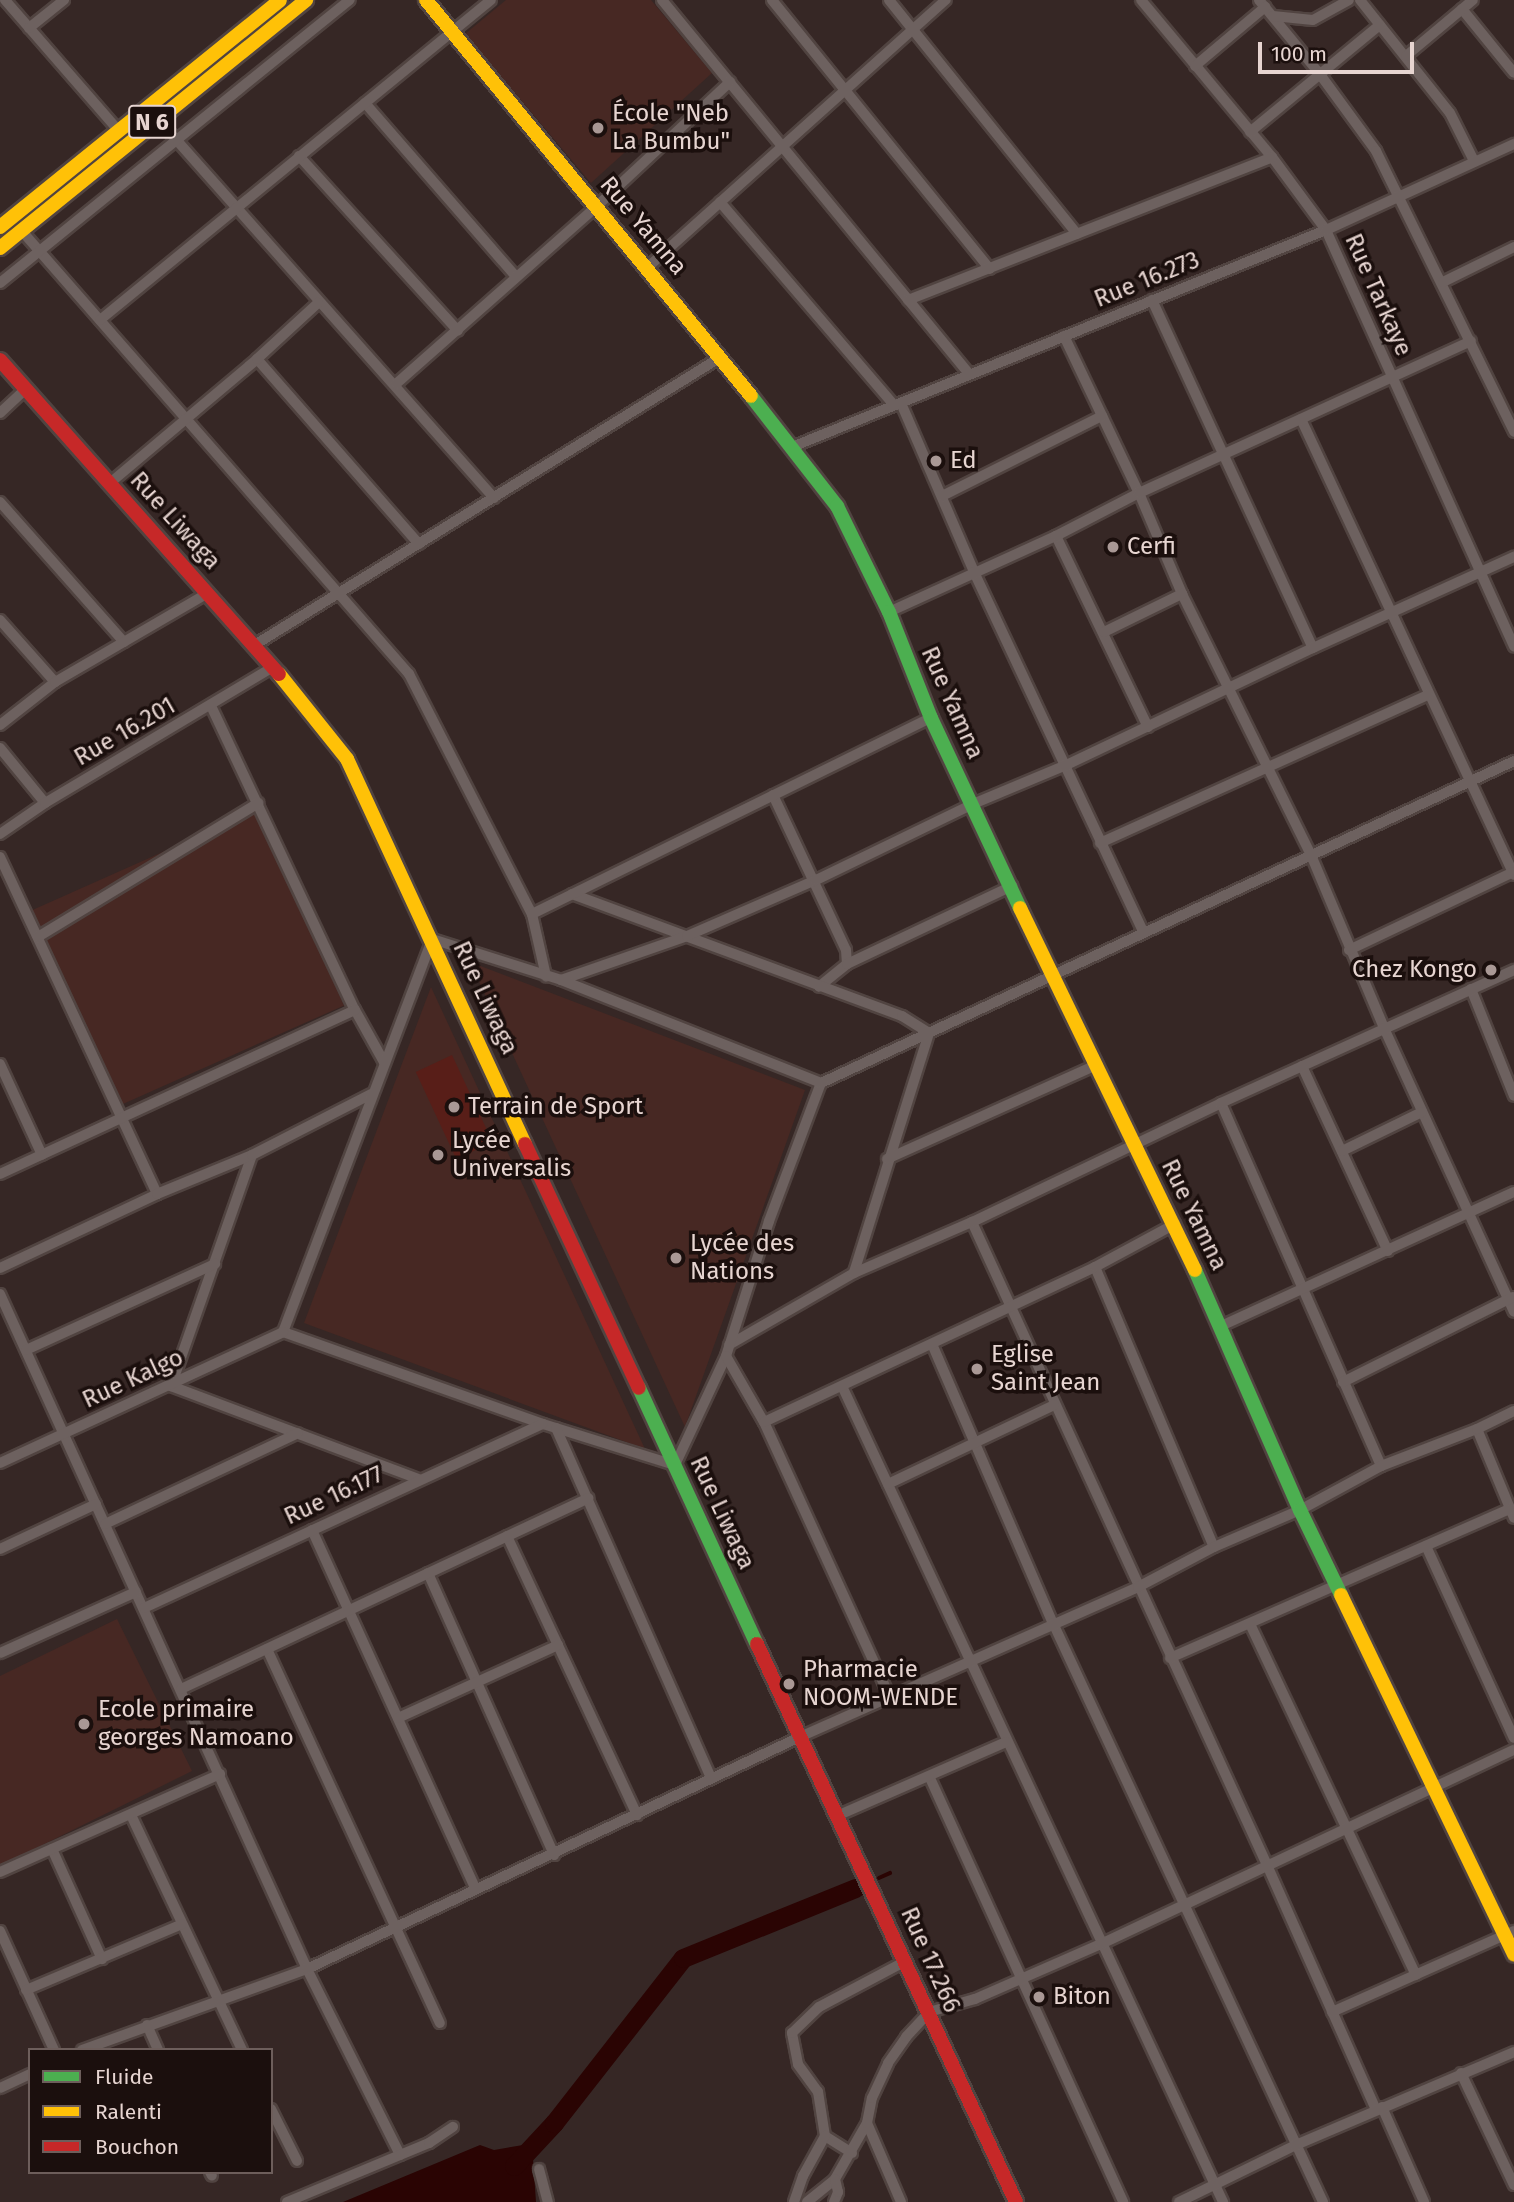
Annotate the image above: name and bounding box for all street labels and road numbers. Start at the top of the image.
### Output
road number: N 6 [128,102,176,141]
street label: Rue Yamna [593,171,693,281]
street label: Rue Tarkaye [1338,229,1418,361]
street label: Rue 16.273 [1090,246,1204,314]
street label: Rue Liwaga [124,466,226,576]
street label: Rue Yamna [914,642,990,764]
street label: Rue 16.201 [69,692,181,772]
street label: Rue Liwaga [446,937,524,1059]
street label: Rue Yamna [1155,1155,1233,1275]
street label: Rue Kalgo [78,1343,188,1415]
street label: Rue Liwaga [683,1452,761,1574]
street label: Rue 16.177 [280,1461,388,1531]
street label: Rue 17.266 [894,1903,966,2017]

